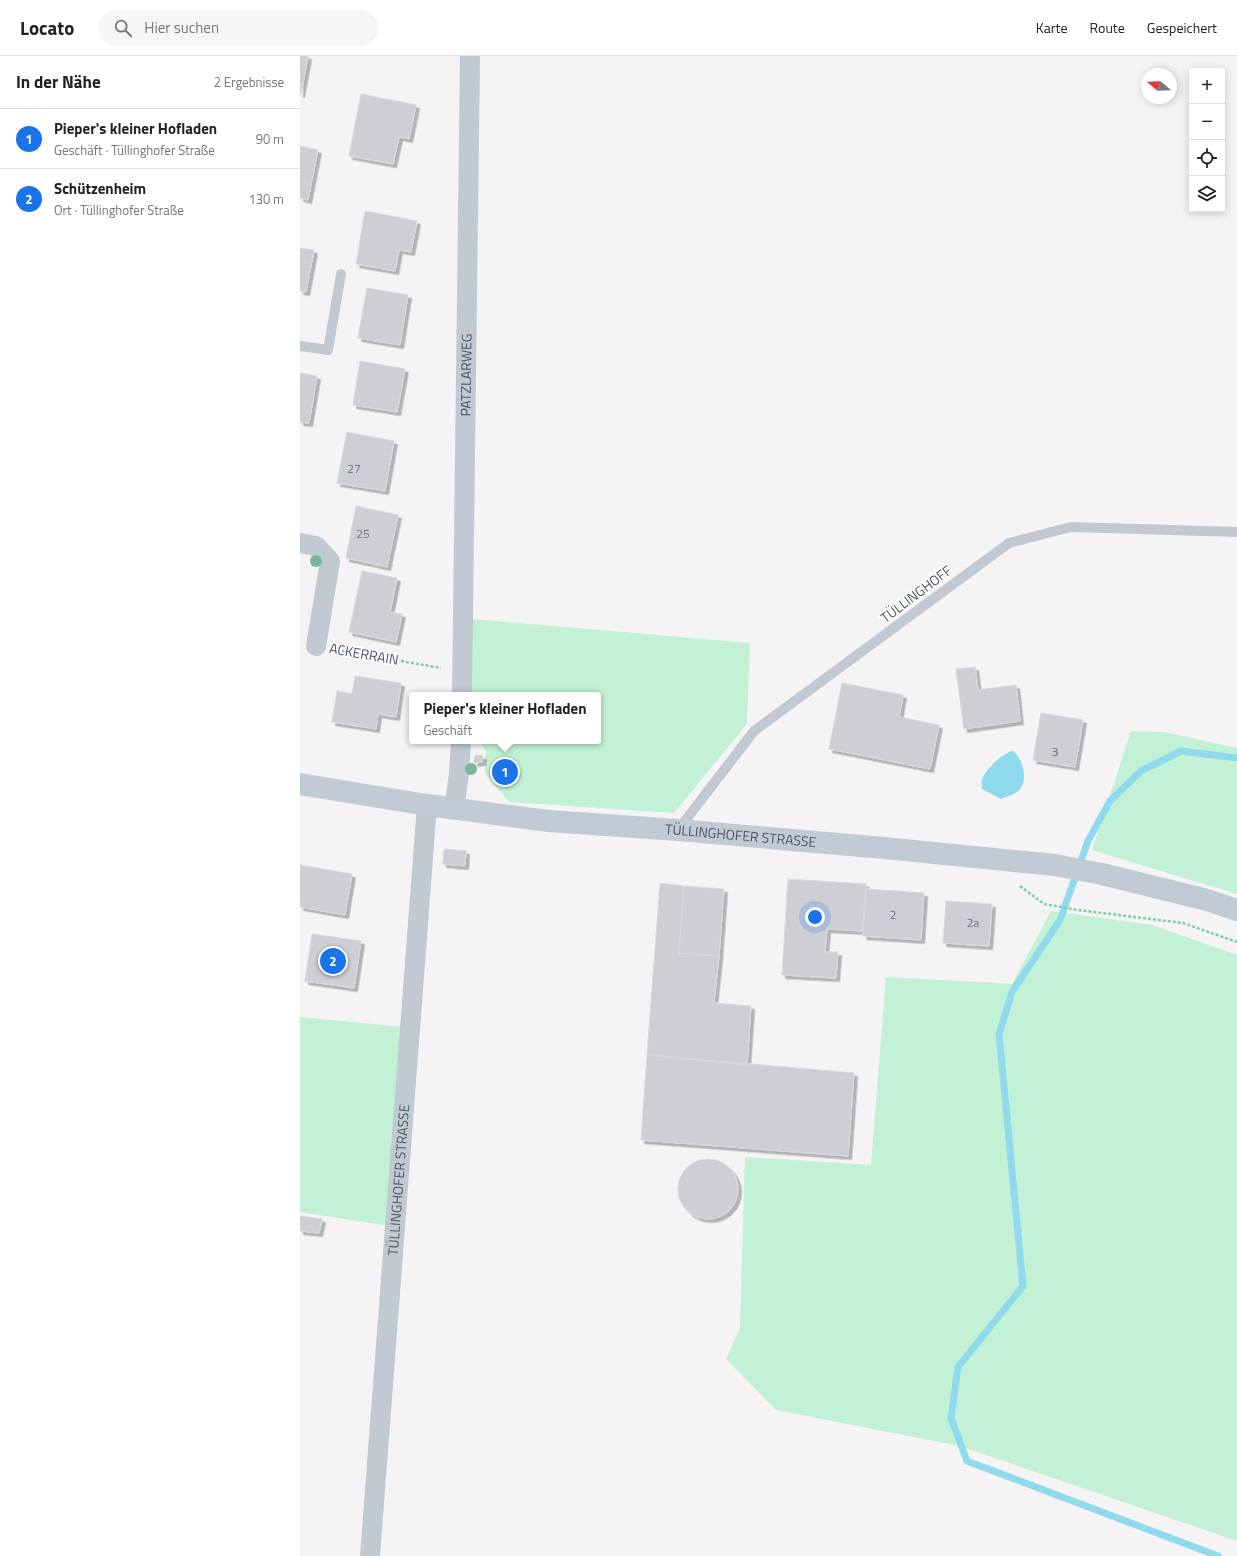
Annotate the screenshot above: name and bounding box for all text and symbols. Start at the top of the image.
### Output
search box [98,10,378,46]
text: Locato [20,13,74,42]
text: Hier suchen [144,16,219,39]
icon: search [112,17,134,39]
text: Karte [1036,17,1068,38]
text: Route [1090,17,1125,38]
text: Gespeichert [1147,17,1217,38]
north arrow [1141,68,1177,104]
map controls [1189,68,1225,212]
button: + [1189,68,1225,104]
text: In der Nähe [16,69,101,95]
text: 2 Ergebnisse [214,72,284,92]
button: − [1189,104,1225,140]
text: Pieper's kleiner Hofladen [54,117,217,140]
text: 1 [25,129,33,149]
text: 90 m [256,129,284,149]
text: Geschäft · Tüllinghofer Straße [54,140,215,160]
button: locate [1189,140,1225,176]
button: layers [1189,176,1225,212]
text: Schützenheim [54,177,146,200]
text: 2 [25,189,33,209]
text: 130 m [248,189,284,209]
text: Ort · Tüllinghofer Straße [54,200,184,220]
street label: PATZLARWEG [454,333,477,417]
house number: 27 [347,459,361,478]
house number: 25 [356,524,370,543]
street label: TÜLLINGHOFF [876,560,956,627]
street label: ACKERRAIN [328,637,400,670]
popup [409,692,601,744]
text: Pieper's kleiner Hofladen [423,697,587,720]
text: Geschäft [423,720,472,740]
house number: 3 [1052,742,1058,761]
pin: 1 [492,757,518,787]
street label: TÜLLINGHOFER STRASSE [664,818,817,852]
house number: 2 [890,905,896,924]
your location [805,907,825,927]
house number: 2a [967,913,979,932]
pin: 2 [320,946,346,976]
street label: TÜLLINGHOFER STRASSE [382,1103,414,1256]

